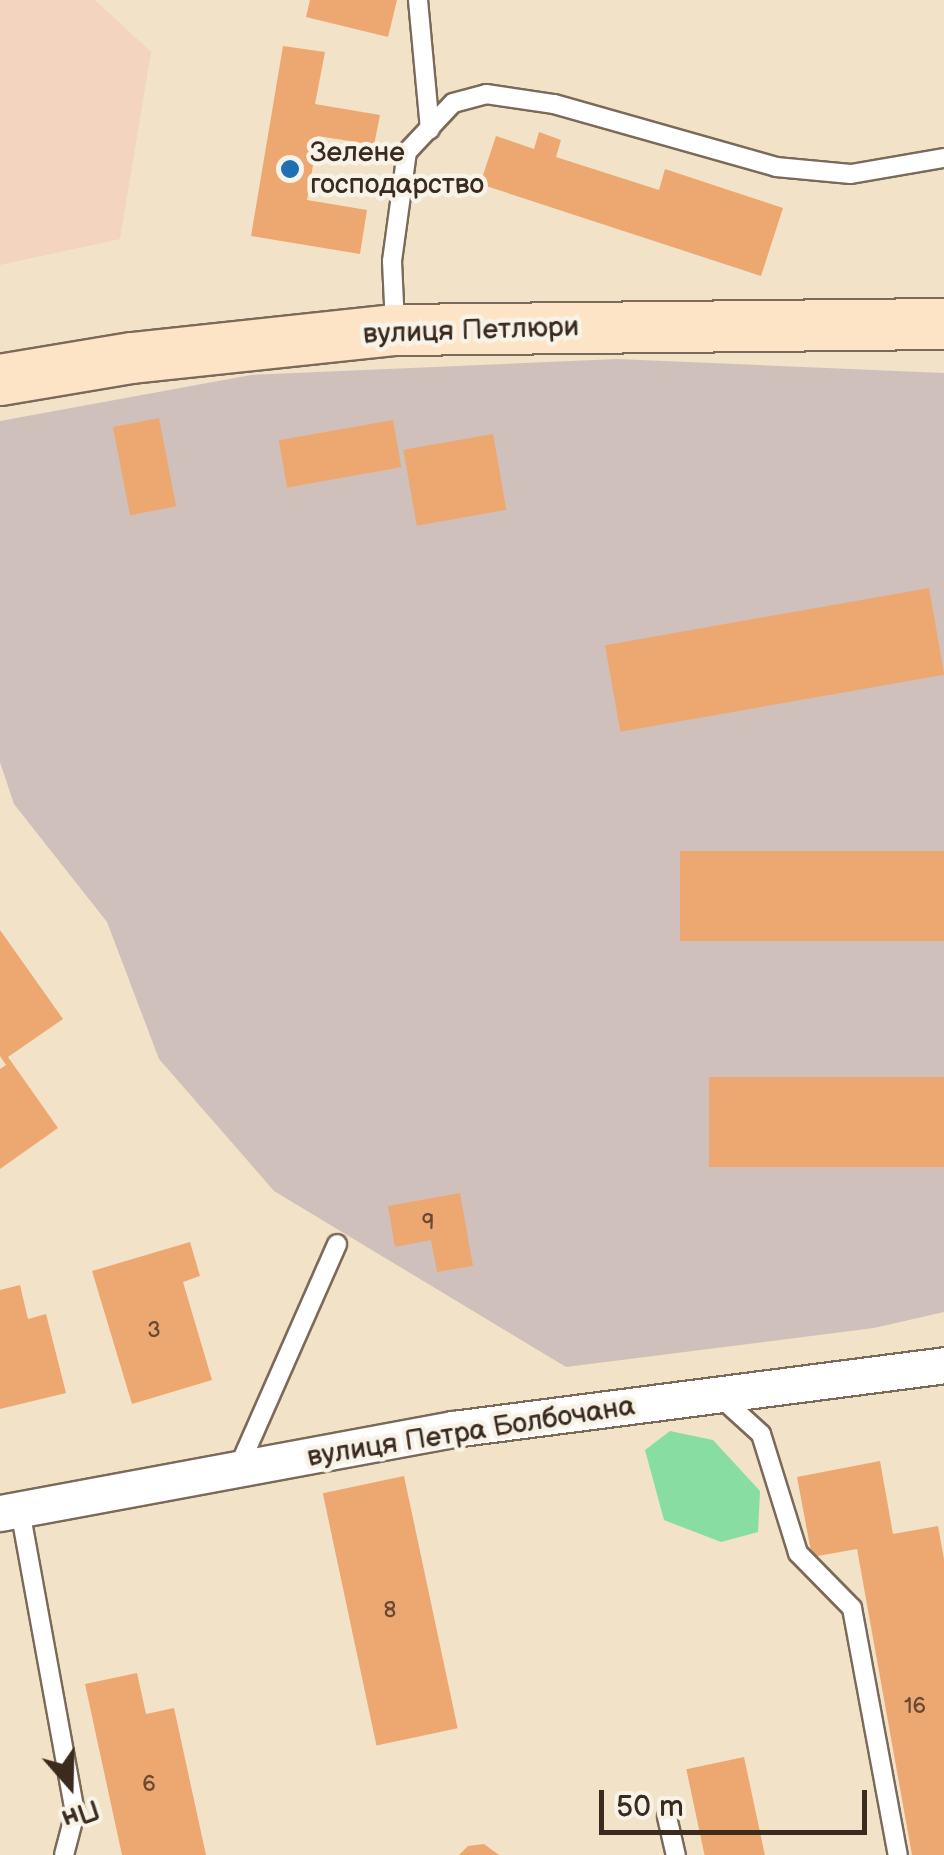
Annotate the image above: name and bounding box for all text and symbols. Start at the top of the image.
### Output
place label: Зелене господарство [310,136,484,202]
marker: Зелене господарство [279,158,301,180]
street label: вулиця Петлюри [362,310,580,352]
house number: 9 [422,1210,434,1236]
house number: 3 [147,1318,161,1344]
street label: вулиця Петра Болбочана [305,1390,637,1474]
house number: 8 [384,1598,396,1624]
house number: 16 [904,1694,926,1720]
north arrow [20,1735,120,1835]
scale bar [604,1770,872,1832]
house number: 6 [142,1772,156,1798]
text: 50 m [616,1789,684,1825]
text: Пн [57,1792,104,1836]

